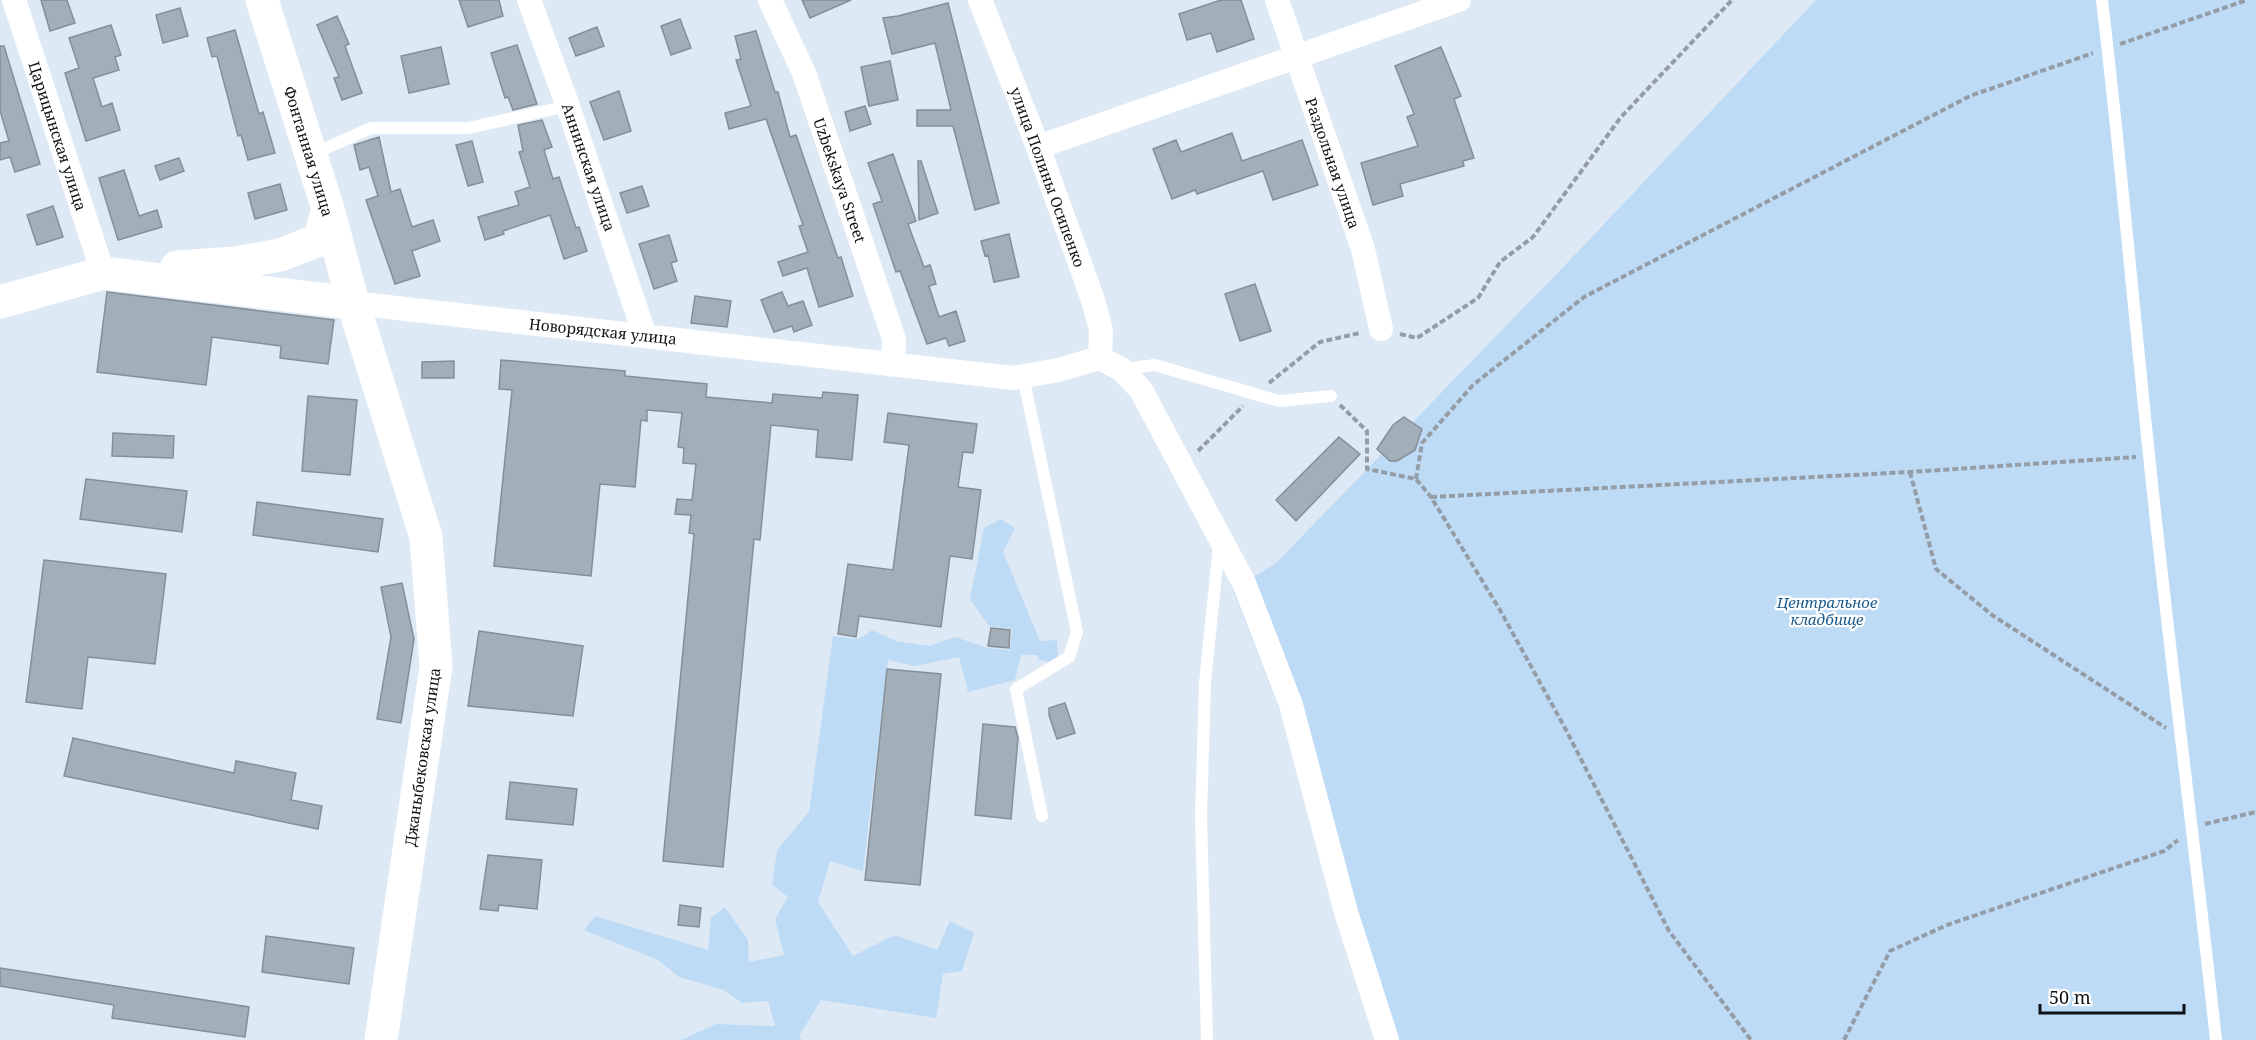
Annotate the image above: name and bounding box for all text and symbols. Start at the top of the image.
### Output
street label: Царицынская улица [24,59,92,213]
street label: Фонтанная улица [280,83,338,219]
street label: улица Полины Осипенко [1006,84,1090,270]
street label: Раздольная улица [1301,95,1365,231]
street label: Аннинская улица [558,100,620,234]
street label: Uzbekskaya Street [809,115,871,245]
street label: Новорядская улица [528,313,678,349]
park label: Центральное кладбище [1776,592,1878,629]
street label: Джаныбековская улица [400,666,444,848]
scale bar [2040,977,2184,1015]
text: 50 m [2049,985,2091,1009]

